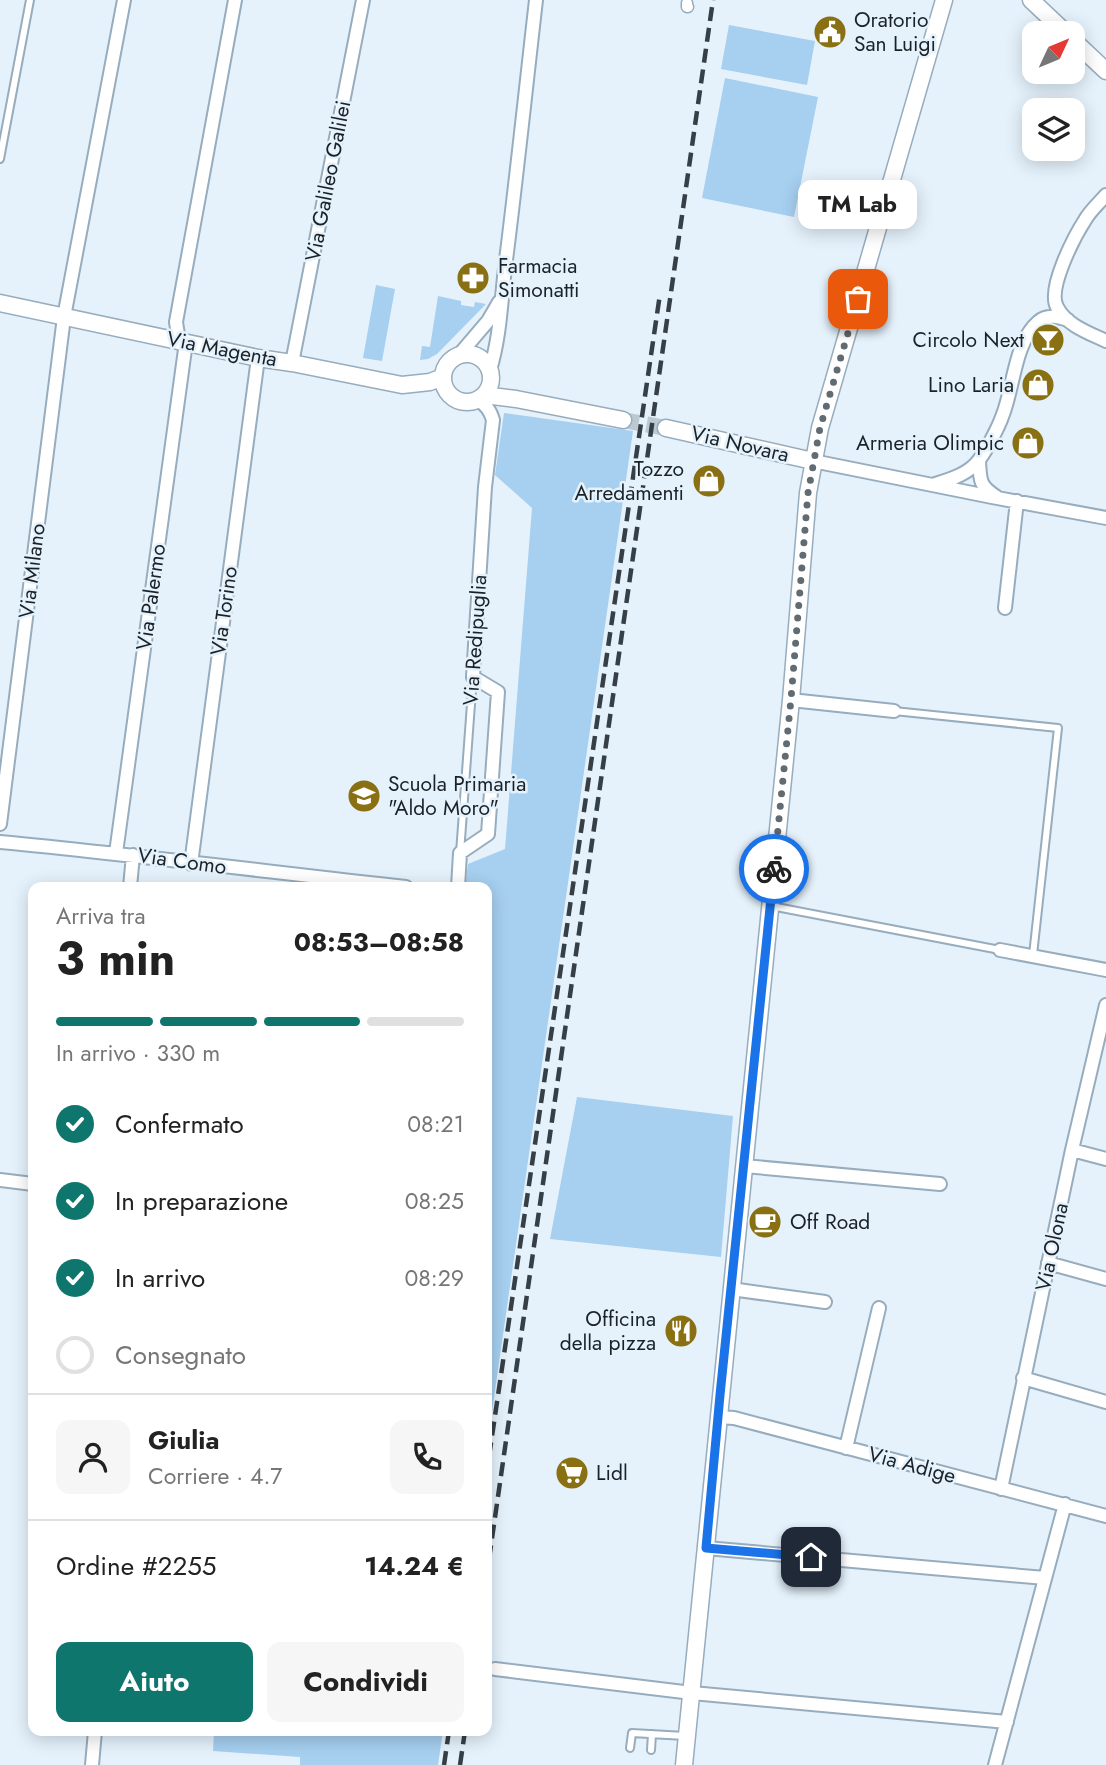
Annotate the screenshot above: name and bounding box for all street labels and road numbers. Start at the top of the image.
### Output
street label: Via Galileo Galilei [298,98,358,264]
street label: Via Magenta [164,324,280,374]
street label: Via Novara [688,418,792,470]
street label: Via Milano [11,522,53,620]
street label: Via Palermo [129,542,173,652]
street label: Via Torino [203,564,245,658]
street label: Via Redipuglia [455,574,495,706]
street label: Via Como [136,840,228,882]
street label: Via Olona [1028,1200,1076,1294]
street label: Via Adige [865,1439,959,1491]

